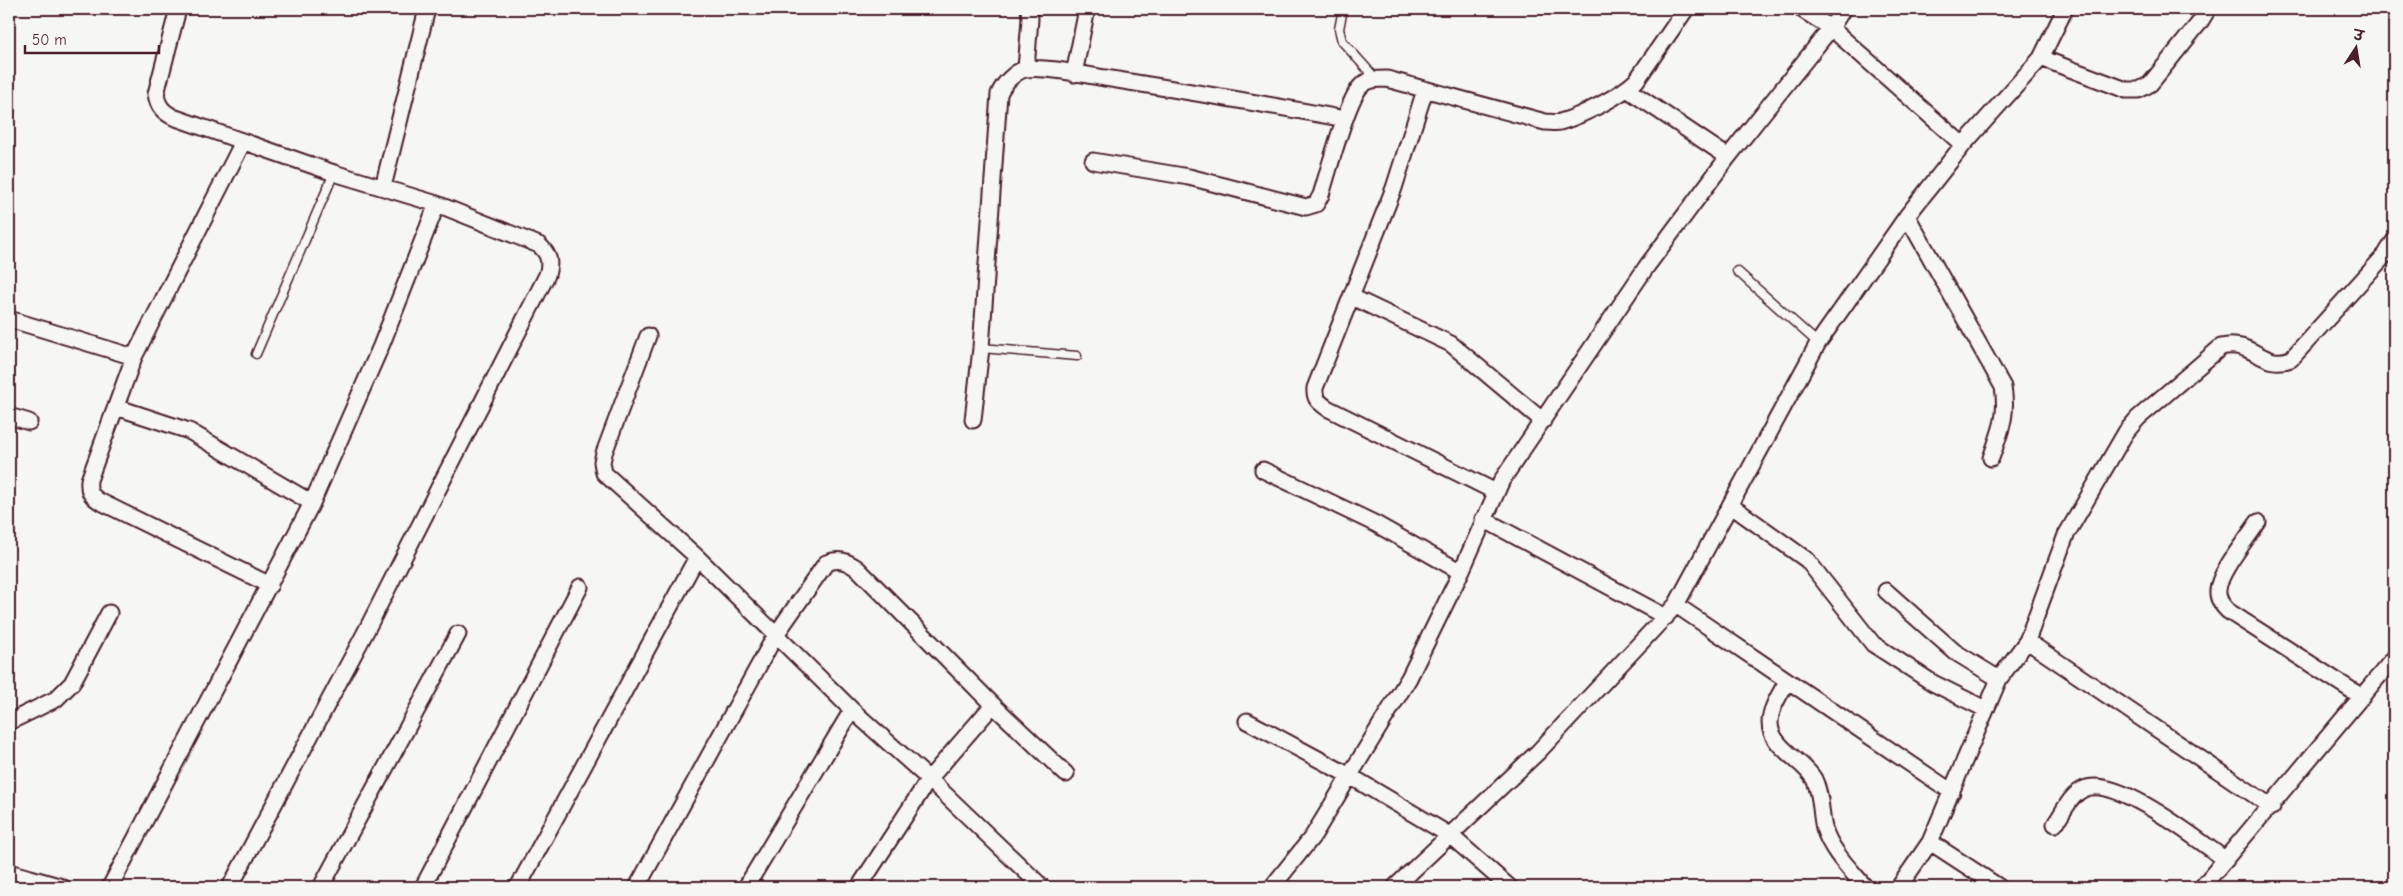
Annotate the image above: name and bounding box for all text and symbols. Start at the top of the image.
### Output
scale bar [25,22,159,54]
north arrow [2330,22,2380,72]
text: उ [2350,26,2367,45]
text: 50 m [32,31,67,49]

